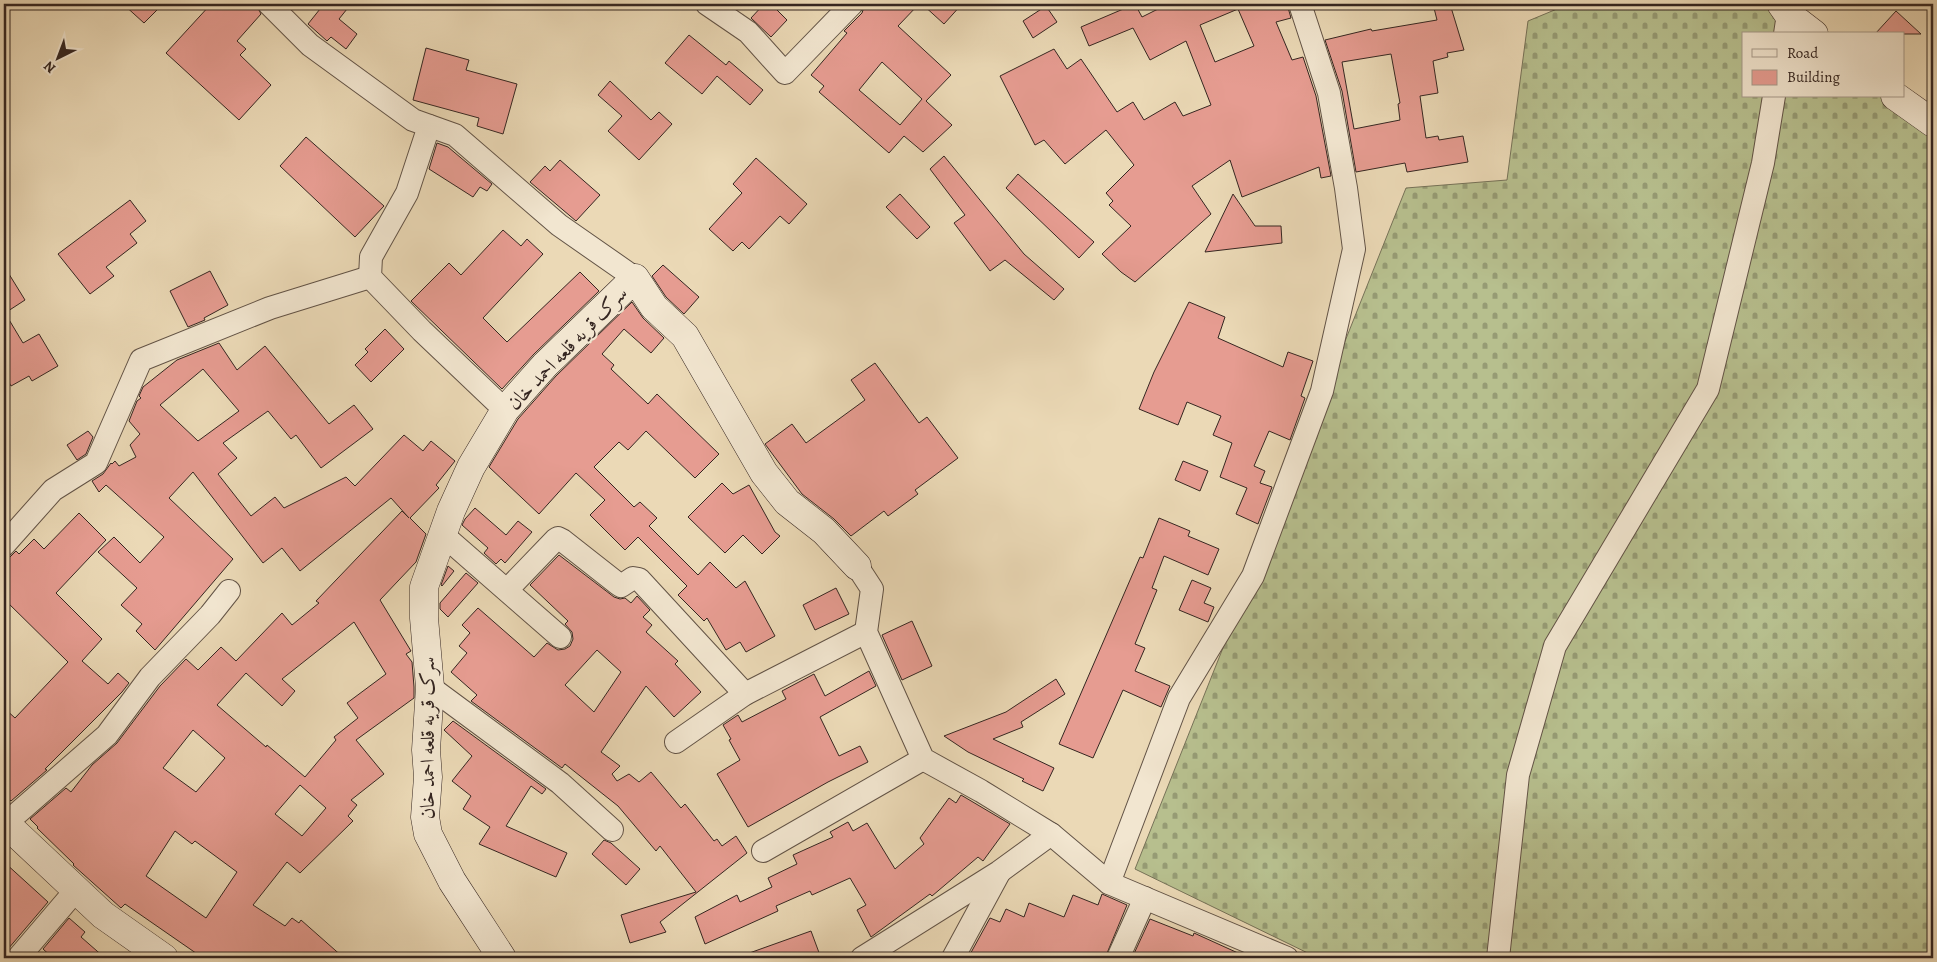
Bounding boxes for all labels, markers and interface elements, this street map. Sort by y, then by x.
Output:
north arrow [32,32,82,82]
legend [1742,32,1904,98]
text: Road [1787,43,1819,63]
text: N [39,57,60,78]
text: Building [1787,67,1840,87]
street label: سرک قریه قلعه احمد خان [501,280,633,416]
street label: سرک قریه قلعه احمد خان [414,657,441,819]

